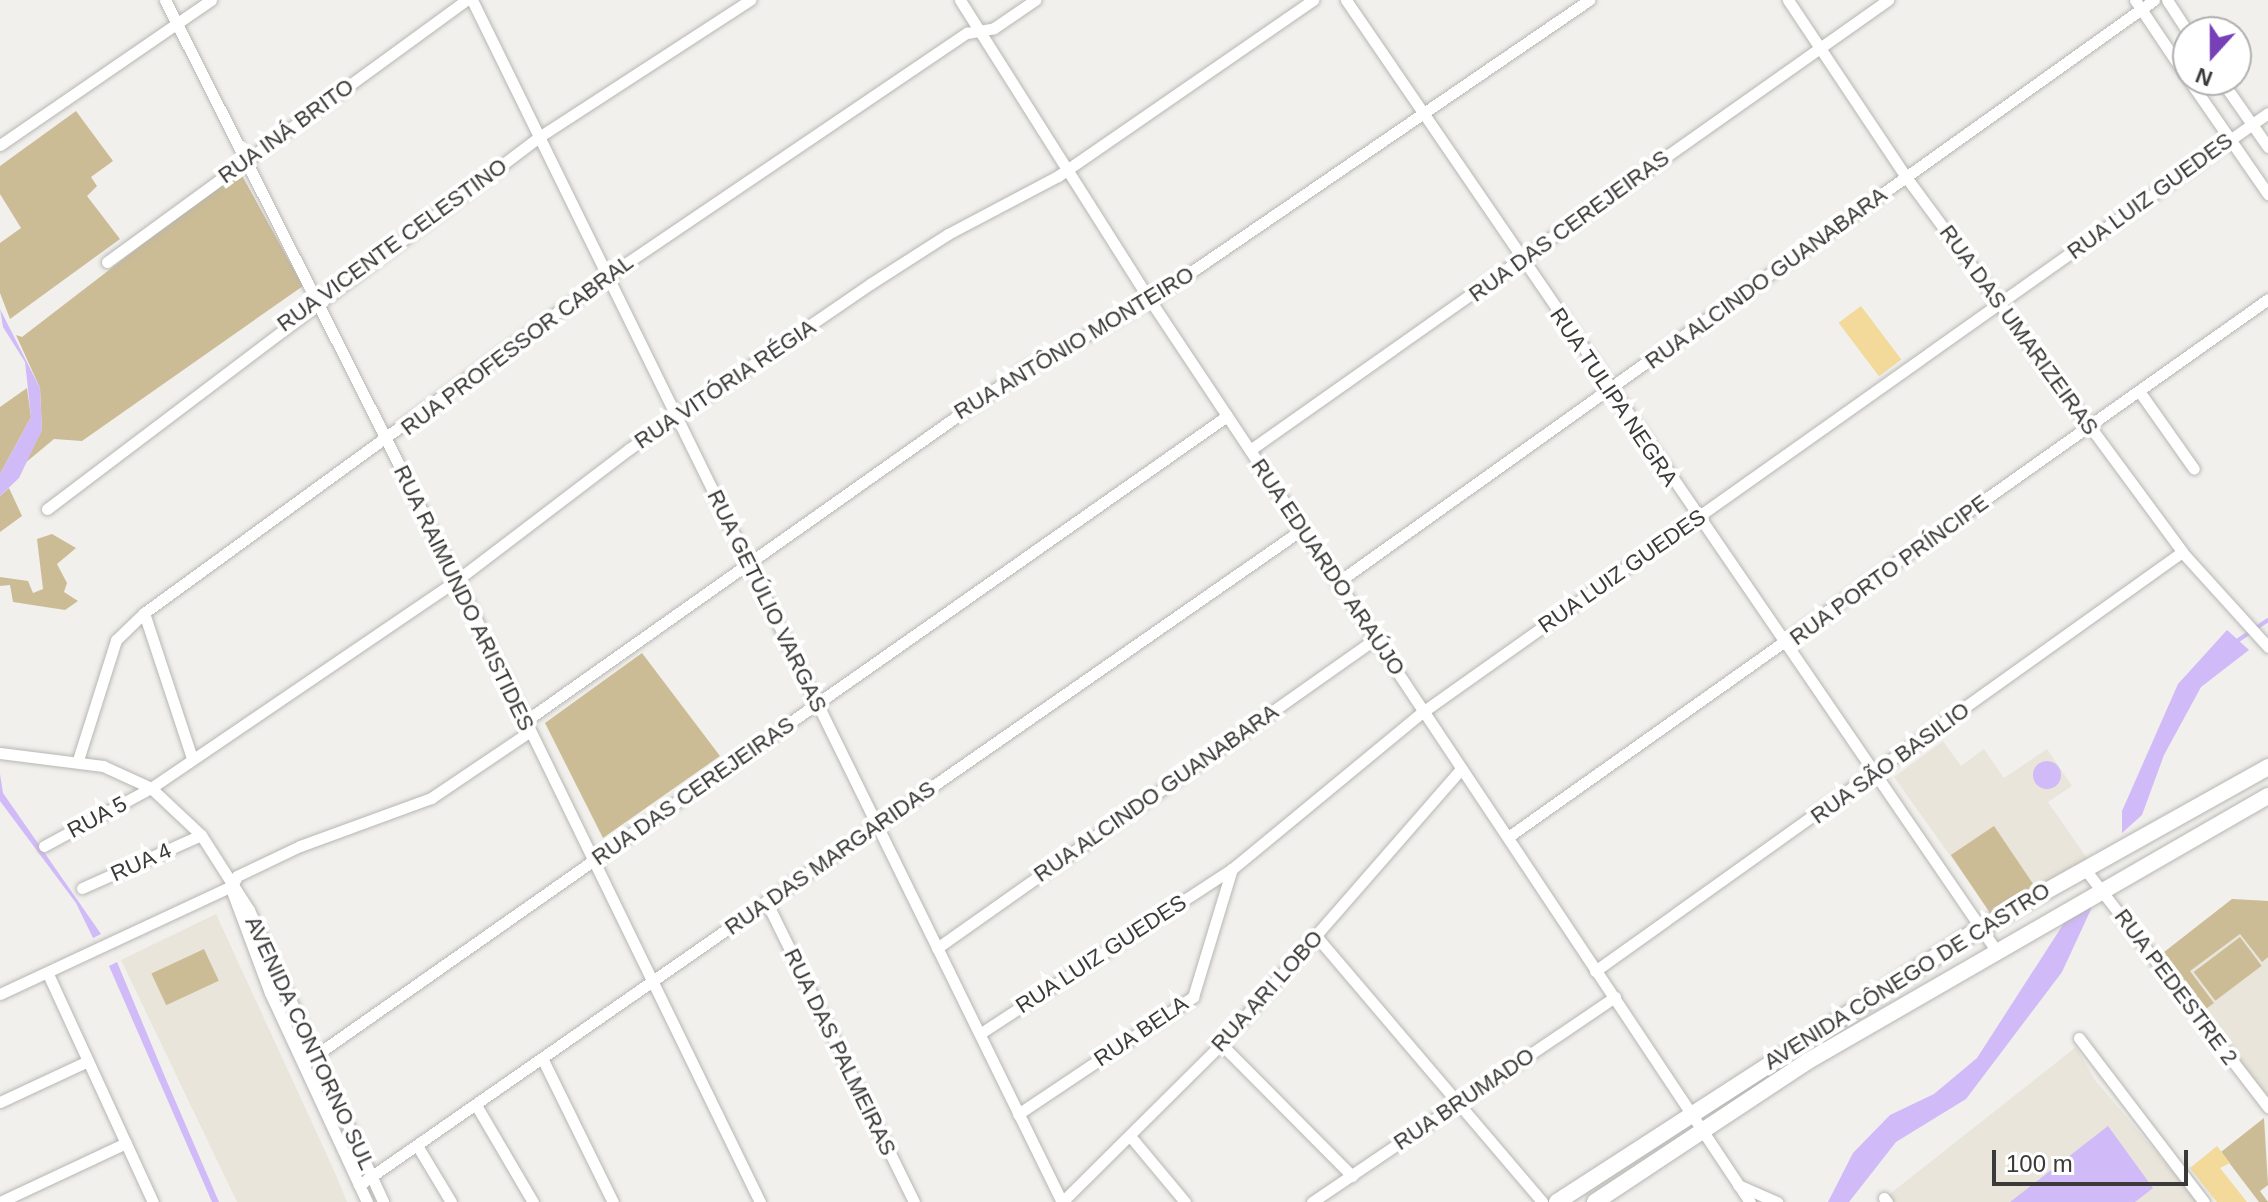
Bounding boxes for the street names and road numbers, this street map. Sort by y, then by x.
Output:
street label: RUA INÁ BRITO [213,73,359,189]
street label: RUA LUIZ GUEDES [2062,127,2238,265]
street label: RUA DAS CEREJEIRAS [1463,144,1675,308]
street label: RUA VICENTE CELESTINO [271,152,513,338]
street label: RUA ALCINDO GUANABARA [1639,181,1893,375]
street label: RUA DAS UMARIZEIRAS [1934,219,2104,441]
street label: RUA PROFESSOR CABRAL [395,249,639,441]
street label: RUA ANTÔNIO MONTEIRO [948,260,1200,426]
street label: RUA TULIPA NEGRA [1544,302,1684,492]
street label: RUA VITÓRIA RÉGIA [628,313,822,455]
street label: RUA EDUARDO ARAÚJO [1245,453,1411,681]
street label: RUA RAIMUNDO ARISTIDES [388,460,540,736]
street label: RUA GETÚLIO VARGAS [701,485,833,717]
street label: RUA PORTO PRÍNCIPE [1784,489,1994,651]
street label: RUA LUIZ GUEDES [1533,503,1711,639]
street label: RUA SÃO BASILIO [1805,696,1975,830]
street label: RUA ALCINDO GUANABARA [1028,698,1284,888]
street label: RUA DAS CEREJEIRAS [586,711,800,871]
street label: RUA DAS MARGARIDAS [719,775,941,941]
street label: RUA 5 [62,790,132,844]
street label: RUA 4 [106,837,176,887]
street label: AVENIDA CÔNEGO DE CASTRO [1759,876,2055,1076]
street label: RUA LUIZ GUEDES [1010,889,1192,1019]
street label: RUA PEDESTRE 2 [2108,903,2244,1071]
street label: AVENIDA CONTORNO SUL [239,911,381,1175]
street label: RUA ARI LOBO [1205,924,1329,1058]
street label: RUA DAS PALMEIRAS [778,944,902,1160]
street label: RUA BELA [1089,990,1193,1072]
street label: RUA BRUMADO [1388,1042,1540,1156]

